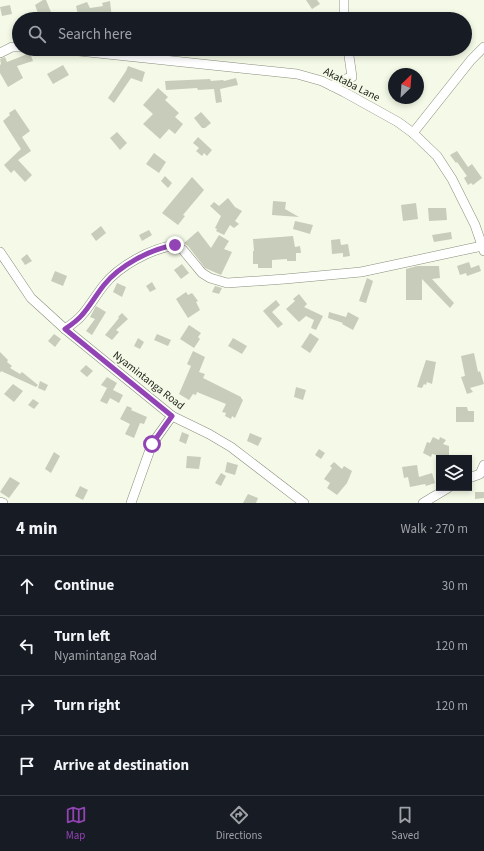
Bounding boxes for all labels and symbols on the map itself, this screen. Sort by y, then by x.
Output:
street label: Akataba Lane [321,64,383,105]
north arrow [388,68,424,104]
route end [166,236,184,254]
street label: Nyamintanga Road [110,348,188,413]
route start [143,435,161,453]

